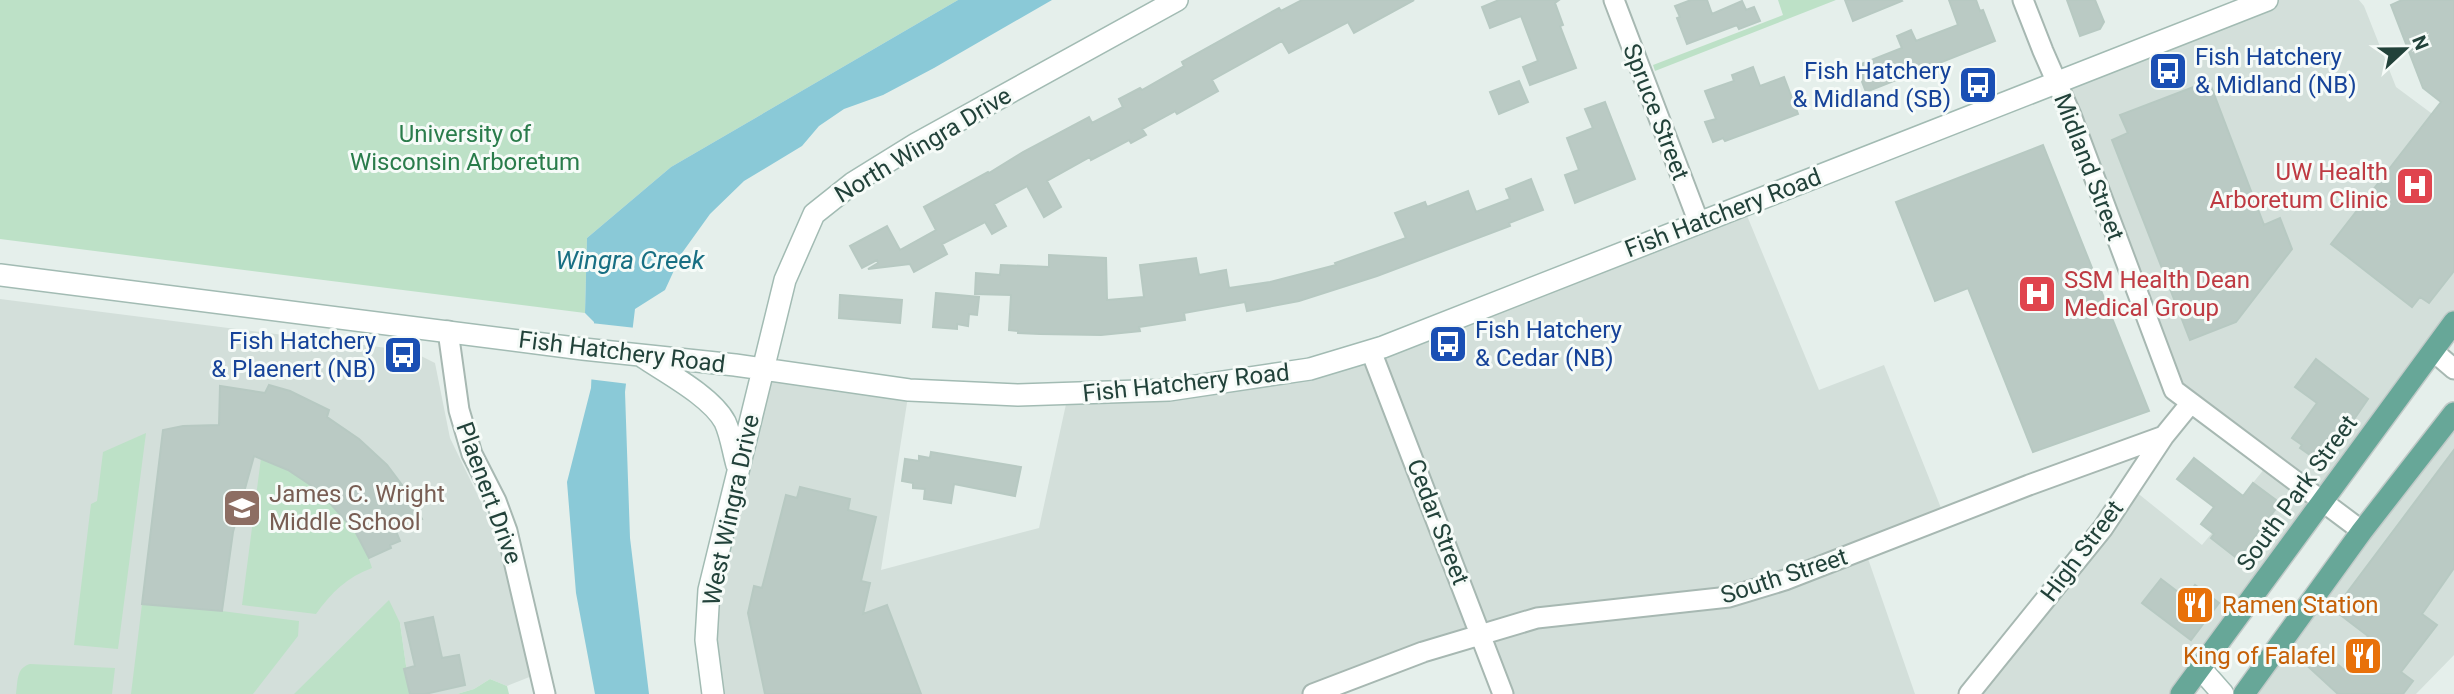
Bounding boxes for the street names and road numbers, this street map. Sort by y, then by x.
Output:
street label: Spruce Street [1617,40,1695,184]
street label: North Wingra Drive [830,81,1016,209]
street label: Midland Street [2048,89,2130,245]
street label: Fish Hatchery Road [1621,163,1825,263]
street label: Fish Hatchery Road [517,325,727,379]
street label: Fish Hatchery Road [1081,358,1291,408]
street label: South Park Street [2231,409,2363,576]
street label: West Wingra Drive [697,412,765,608]
street label: Plaenert Drive [450,418,528,568]
street label: Cedar Street [1401,455,1475,589]
street label: High Street [2035,495,2129,607]
street label: South Street [1717,542,1851,610]

